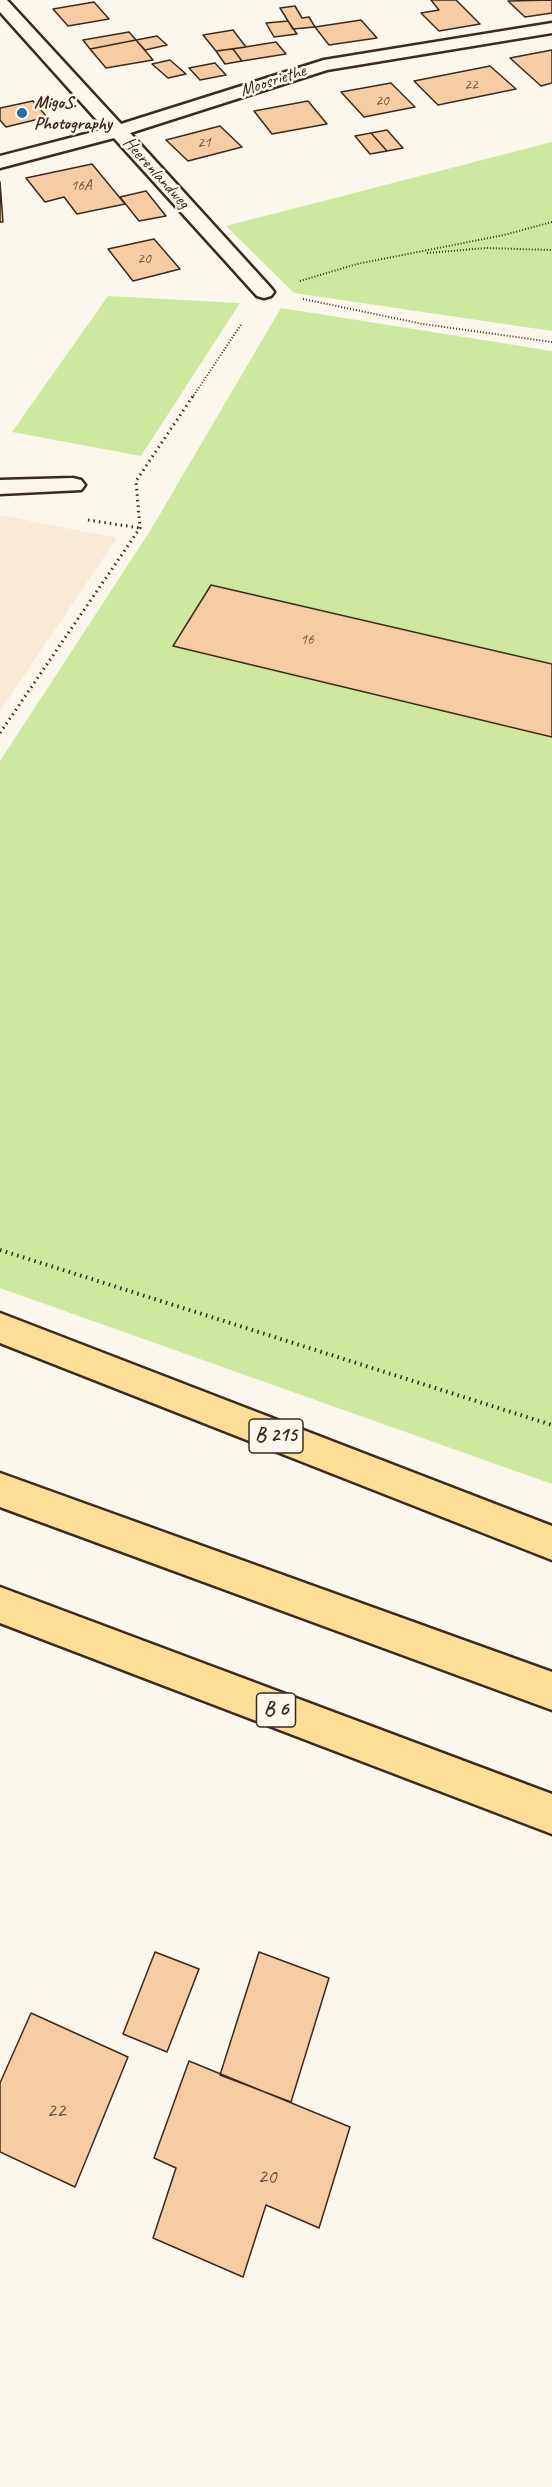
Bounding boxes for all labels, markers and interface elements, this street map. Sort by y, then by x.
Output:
street label: Moosriethe [237,60,309,102]
house number: 22 [464,76,478,94]
place label: MigoS. Photography [34,92,112,134]
house number: 20 [375,92,389,110]
marker: MigoS. Photography [15,106,29,120]
street label: Heerenlandweg [118,132,194,214]
house number: 21 [197,134,211,152]
house number: 16A [70,177,92,195]
house number: 20 [137,250,151,268]
house number: 16 [300,631,314,649]
road number: B 215 [249,1419,303,1453]
road number: B 6 [256,1693,296,1727]
house number: 22 [47,2098,65,2124]
house number: 20 [258,2164,276,2190]

